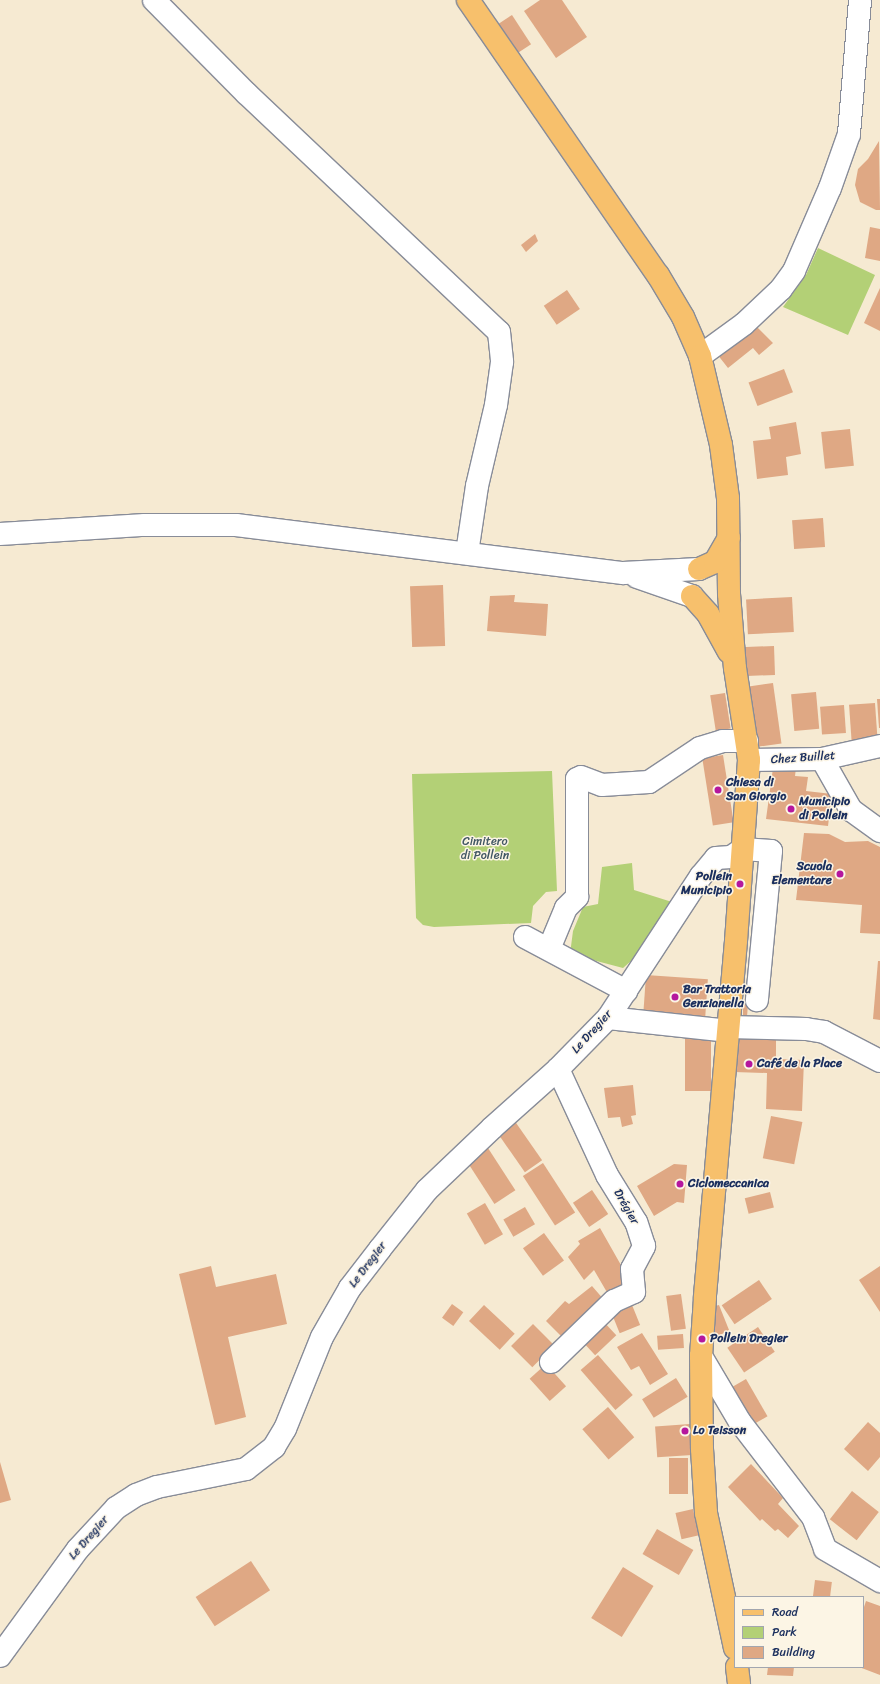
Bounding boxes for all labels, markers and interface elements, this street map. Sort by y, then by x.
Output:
street label: Chez Buillet [771,749,835,767]
place label: Chiesa di San Giorgio [726,776,786,804]
marker: Chiesa di San Giorgio [713,785,723,795]
place label: Municipio di Pollein [799,795,850,823]
marker: Municipio di Pollein [786,804,796,814]
park label: Cimitero di Pollein [461,835,509,863]
place label: Scuola Elementare [771,860,832,888]
marker: Scuola Elementare [835,869,845,879]
place label: Pollein Municipio [681,870,732,898]
marker: Pollein Municipio [735,879,745,889]
place label: Bar Trattoria Genzianella [683,983,751,1011]
marker: Bar Trattoria Genzianella [670,992,680,1002]
street label: Le Dregier [569,1007,615,1057]
place label: Café de la Place [757,1057,842,1071]
marker: Café de la Place [744,1059,754,1069]
place label: Ciclomeccanica [688,1177,769,1191]
marker: Ciclomeccanica [675,1179,685,1189]
street label: Drégier [610,1187,642,1227]
street label: Le Dregier [346,1239,390,1291]
place label: Pollein Dregier [710,1332,788,1346]
marker: Pollein Dregier [697,1334,707,1344]
place label: Lo Teisson [693,1424,746,1438]
marker: Lo Teisson [680,1426,690,1436]
street label: Le Dregier [66,1513,112,1563]
legend [734,1596,864,1668]
text: Road [772,1601,798,1623]
text: Park [772,1621,797,1643]
text: Building [772,1641,815,1663]

